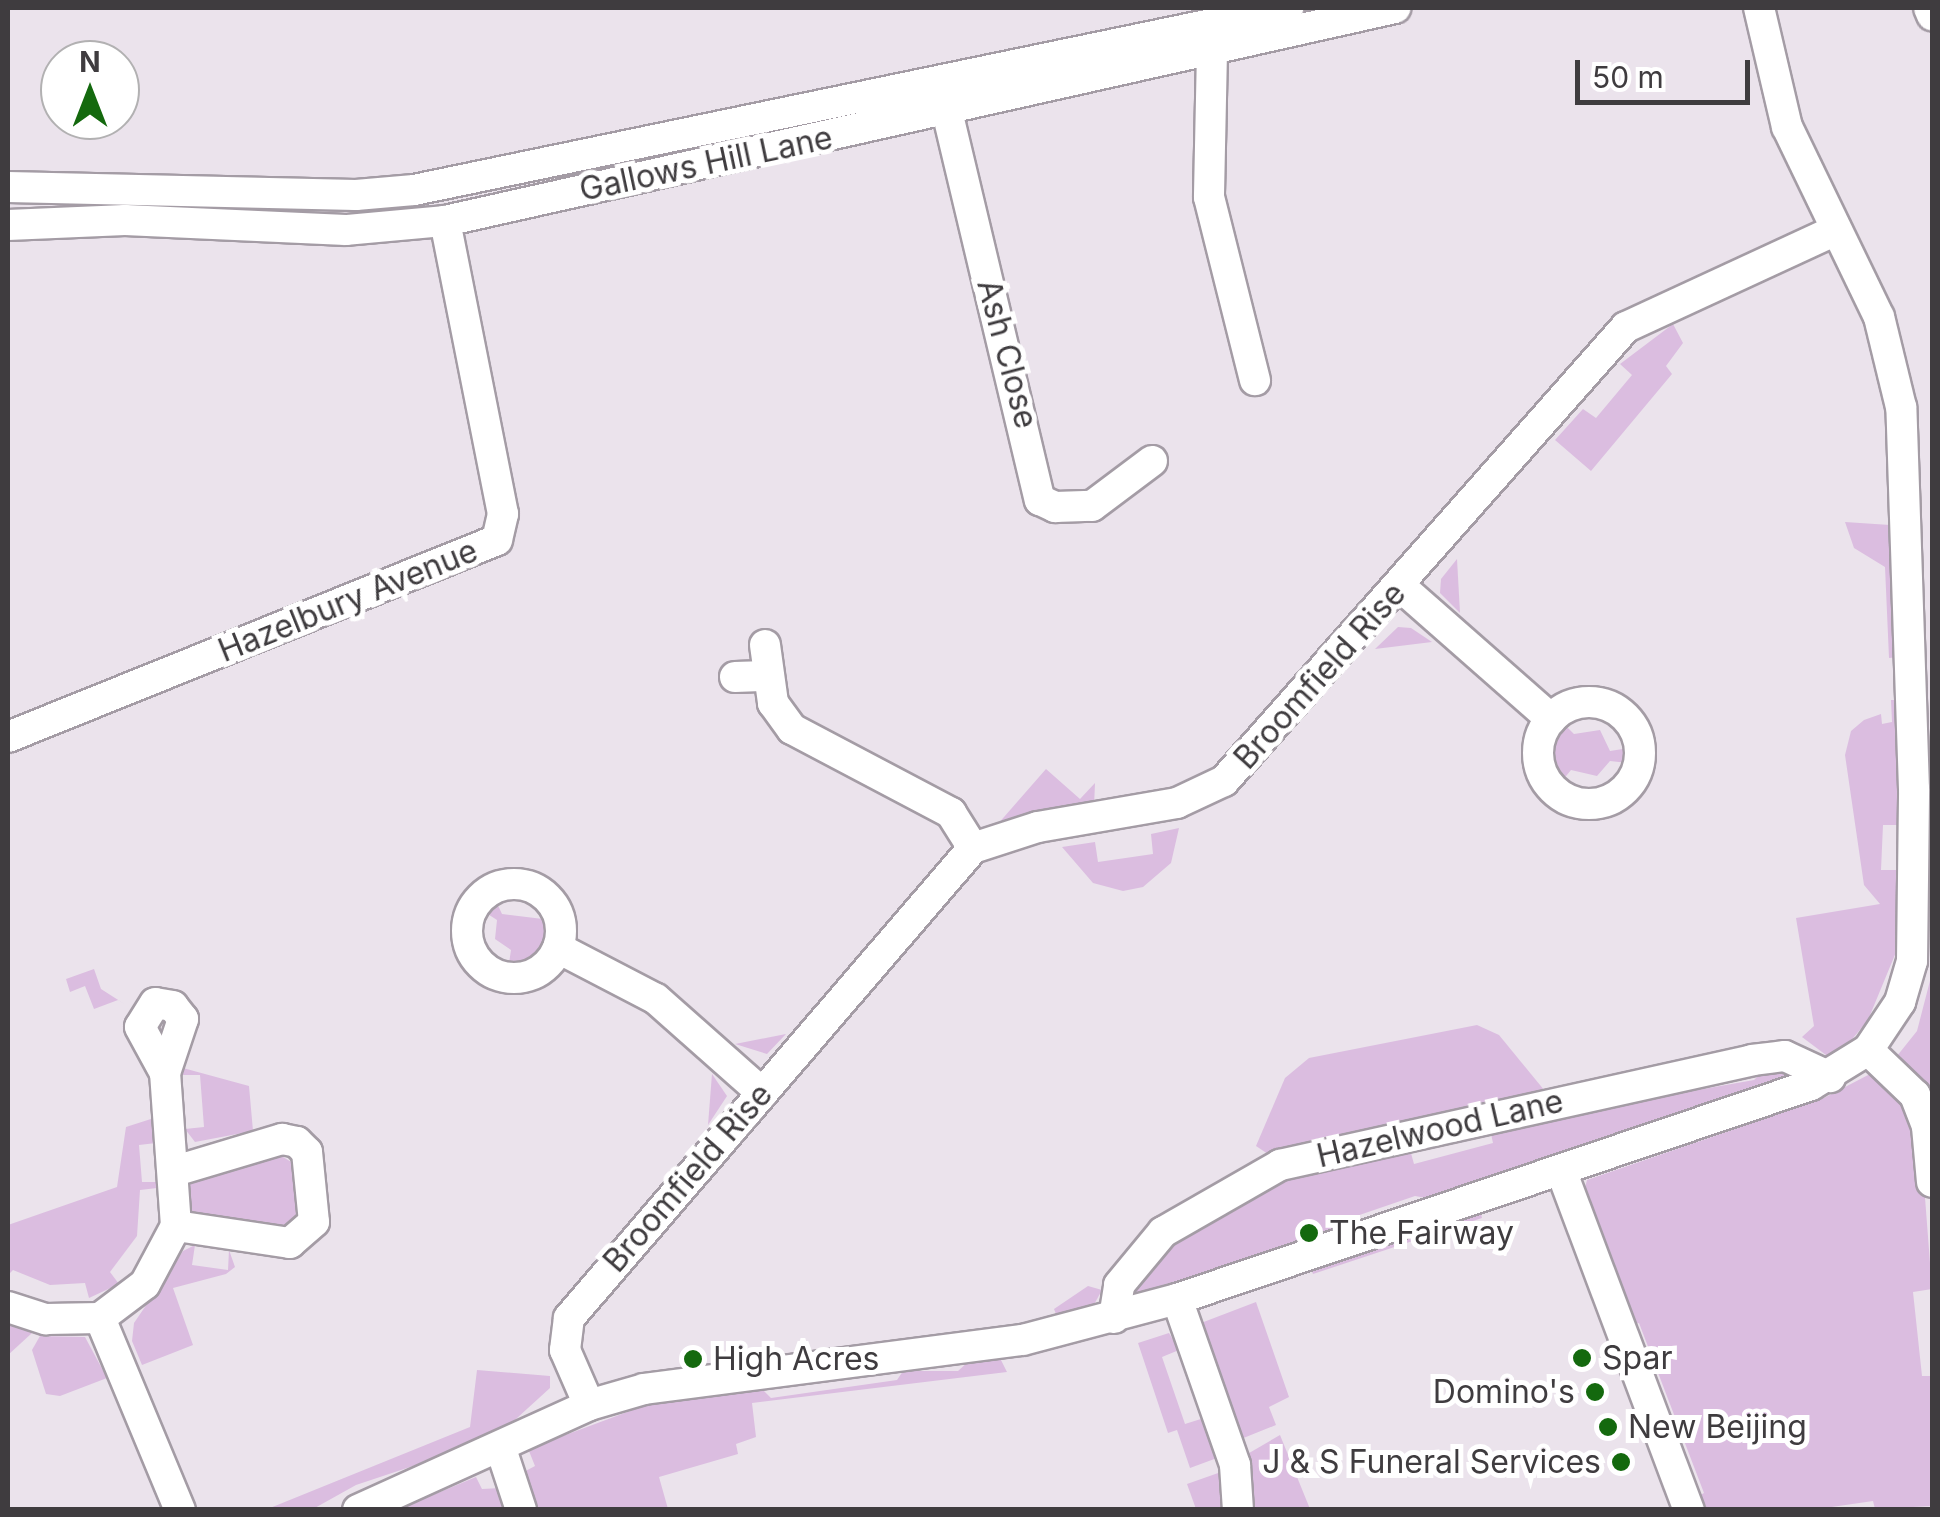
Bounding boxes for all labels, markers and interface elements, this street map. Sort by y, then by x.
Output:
north arrow [40,40,140,140]
scale bar [1580,40,1755,102]
text: N [79,45,101,79]
text: 50 m [1592,59,1664,95]
street label: Gallows Hill Lane [576,118,836,210]
street label: Ash Close [969,275,1045,433]
street label: Hazelbury Avenue [213,532,483,670]
street label: Broomfield Rise [1226,575,1414,777]
street label: Broomfield Rise [596,1076,780,1280]
street label: Hazelwood Lane [1313,1082,1567,1176]
place label: The Fairway [1329,1214,1514,1252]
marker: The Fairway [1298,1222,1320,1244]
place label: Spar [1602,1339,1672,1377]
place label: High Acres [713,1340,880,1378]
marker: Spar [1571,1347,1593,1369]
marker: High Acres [682,1348,704,1370]
place label: Domino's [1433,1373,1575,1411]
marker: Domino's [1584,1381,1606,1403]
place label: New Beijing [1628,1408,1807,1446]
marker: New Beijing [1597,1416,1619,1438]
place label: J & S Funeral Services [1262,1443,1601,1481]
marker: J & S Funeral Services [1610,1451,1632,1473]

